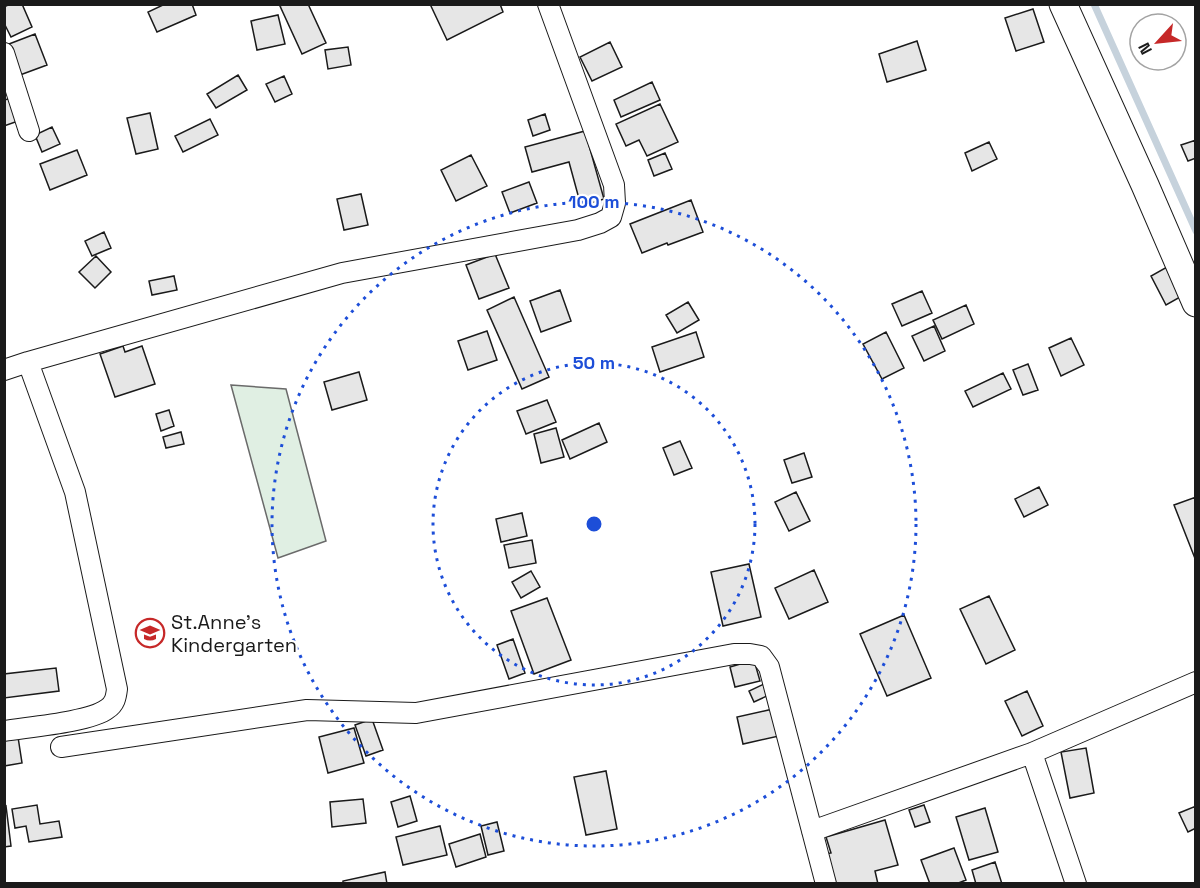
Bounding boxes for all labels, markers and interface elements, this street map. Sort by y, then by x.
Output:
north arrow [1128,12,1188,72]
text: N [1133,39,1157,58]
text: 100 m [568,190,620,213]
text: 50 m [573,351,615,374]
centre of rings [584,514,604,534]
place label: St.Anne's Kindergarten [171,609,297,658]
school or university icon: St.Anne's Kindergarten [134,617,166,649]

